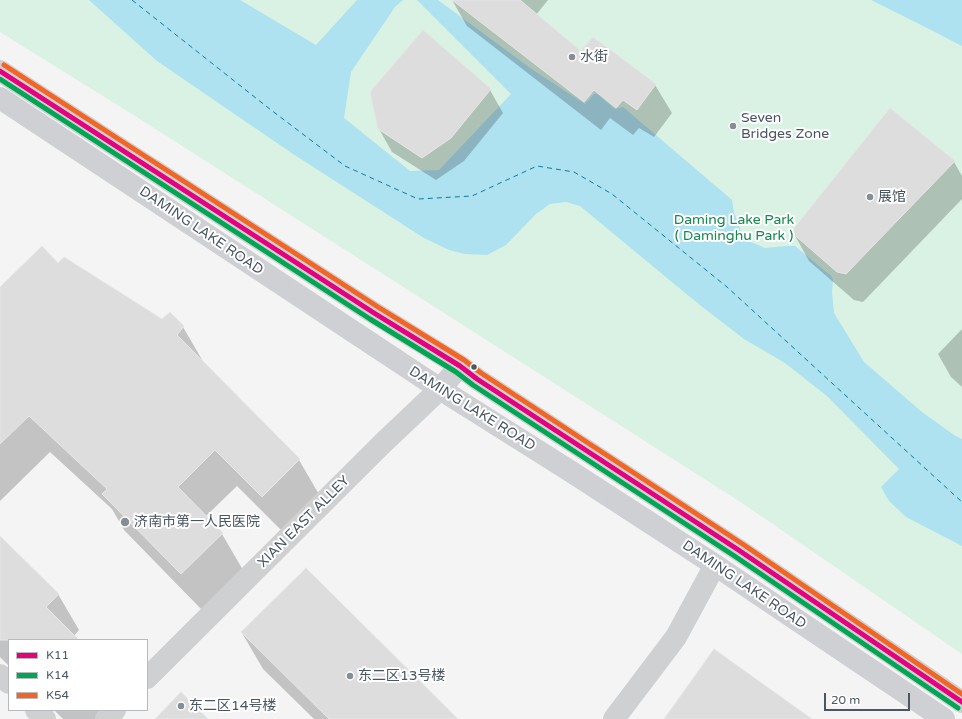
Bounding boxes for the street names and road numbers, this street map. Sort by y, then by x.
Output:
street label: DAMING LAKE ROAD [136,183,266,279]
street label: DAMING LAKE ROAD [406,363,538,455]
street label: XIAN EAST ALLEY [255,473,353,571]
street label: DAMING LAKE ROAD [679,537,809,633]

